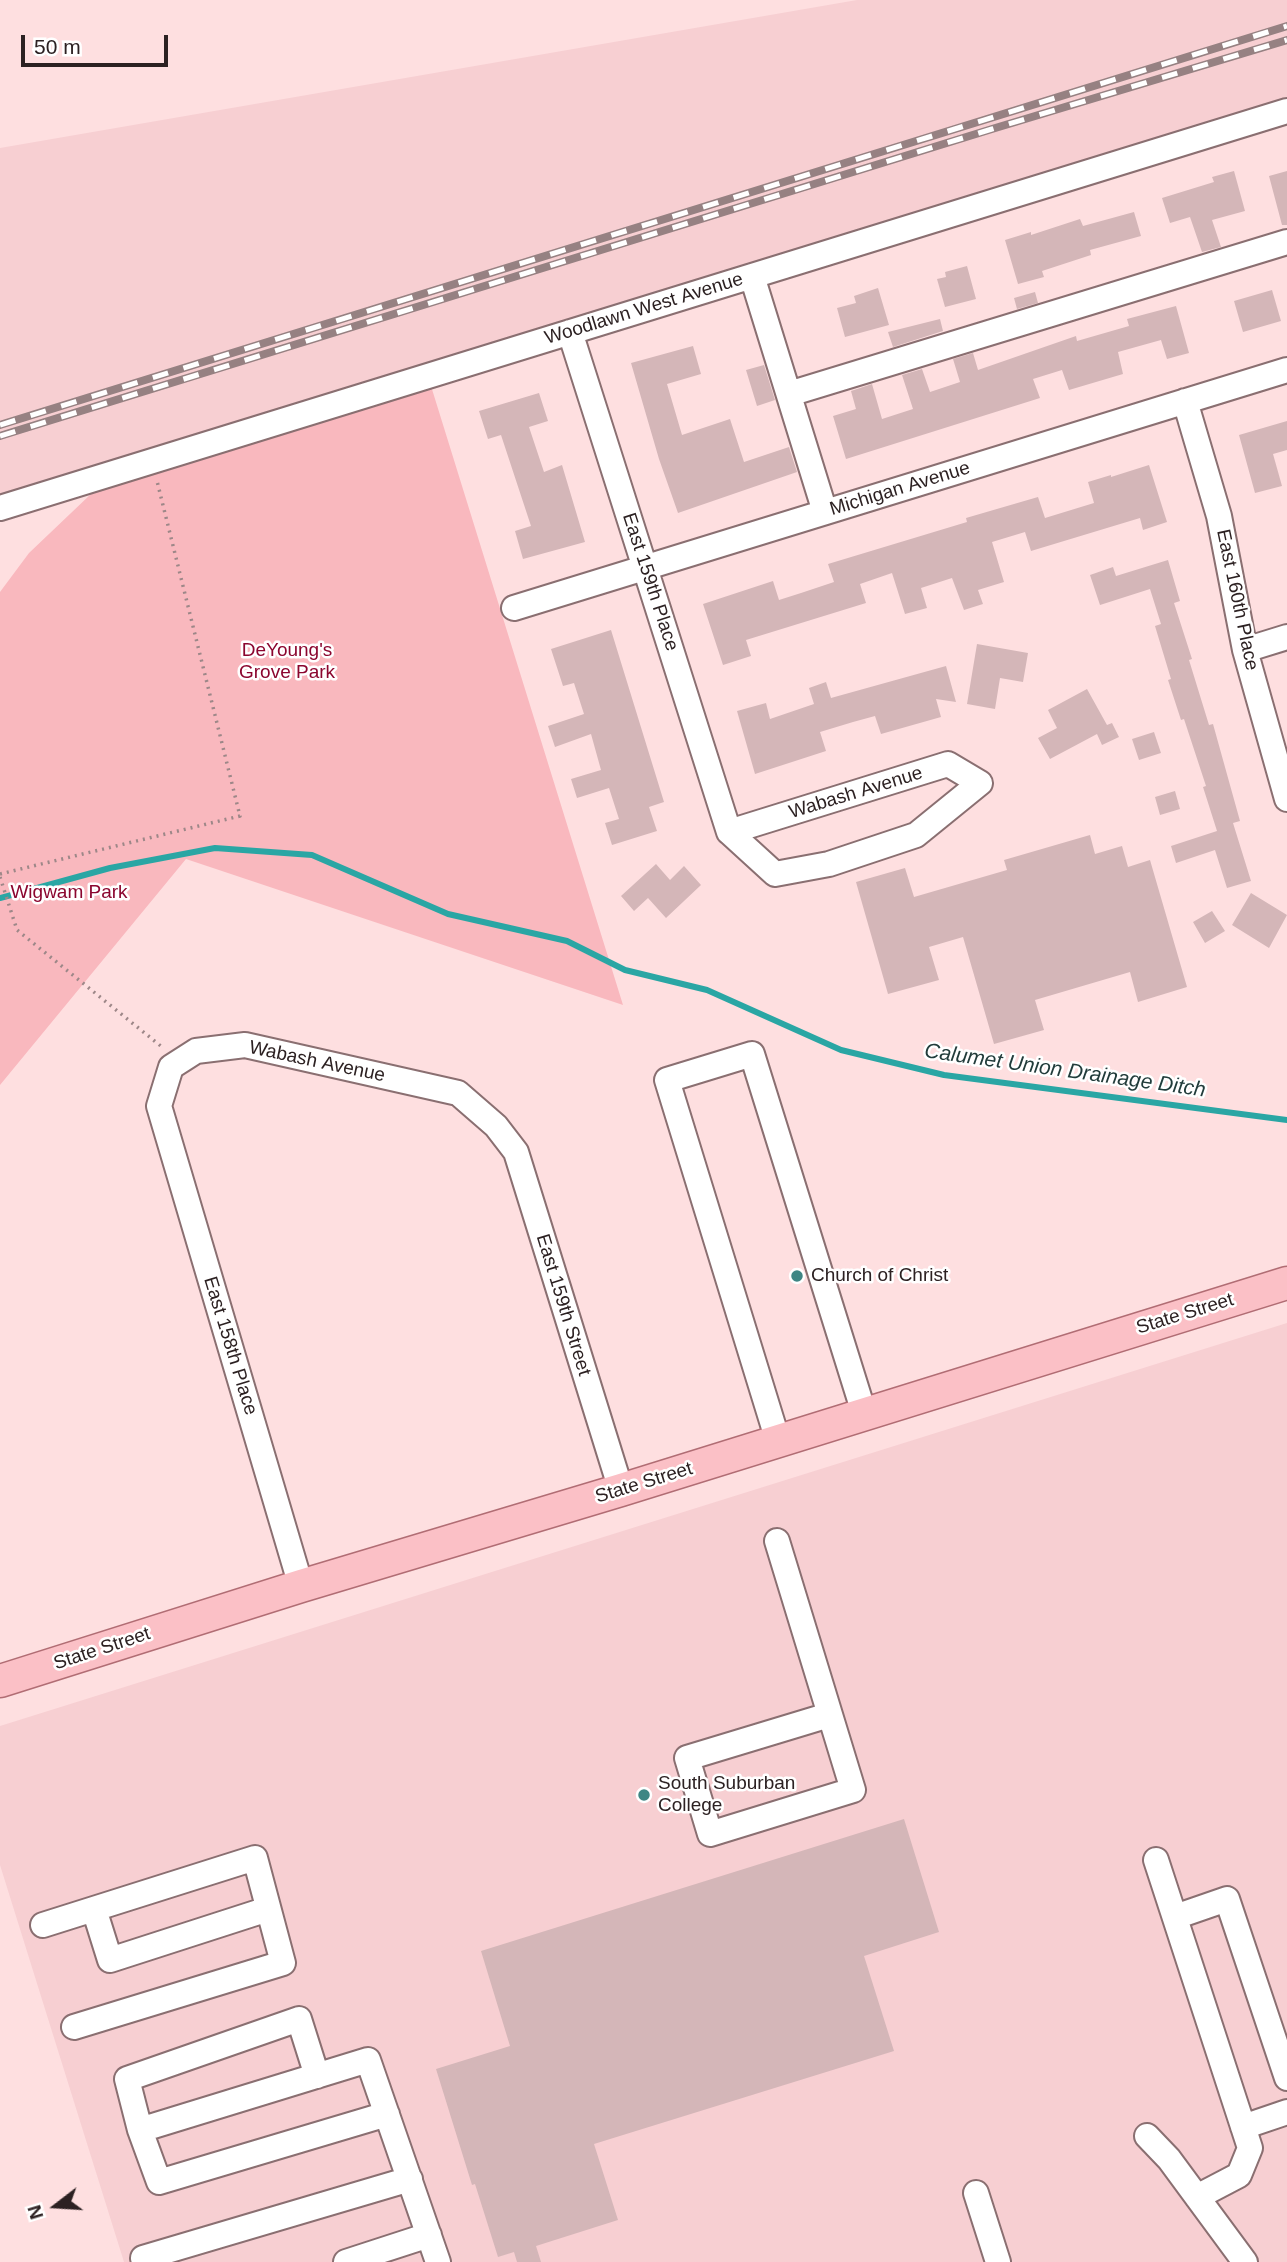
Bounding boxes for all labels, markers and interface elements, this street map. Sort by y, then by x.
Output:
scale bar [24,21,172,65]
text: 50 m [34,35,81,58]
street label: Woodlawn West Avenue [542,268,746,350]
street label: Michigan Avenue [827,457,973,521]
street label: East 159th Place [617,510,683,654]
street label: East 160th Place [1211,527,1263,673]
park label: DeYoung's Grove Park [239,640,335,684]
street label: Wabash Avenue [787,762,925,824]
park label: Wigwam Park [10,882,128,904]
street label: Wabash Avenue [247,1036,387,1088]
water label: Calumet Union Drainage Ditch [923,1039,1207,1103]
street label: East 159th Street [531,1231,595,1379]
place label: Church of Christ [811,1265,948,1287]
marker: Church of Christ [789,1268,805,1284]
street label: East 158th Place [198,1274,262,1418]
street label: State Street [1134,1288,1236,1340]
street label: State Street [593,1457,695,1509]
street label: State Street [51,1623,153,1675]
place label: South Suburban College [658,1773,795,1817]
marker: South Suburban College [636,1787,652,1803]
north arrow [21,2171,91,2241]
text: N [23,2203,47,2222]

